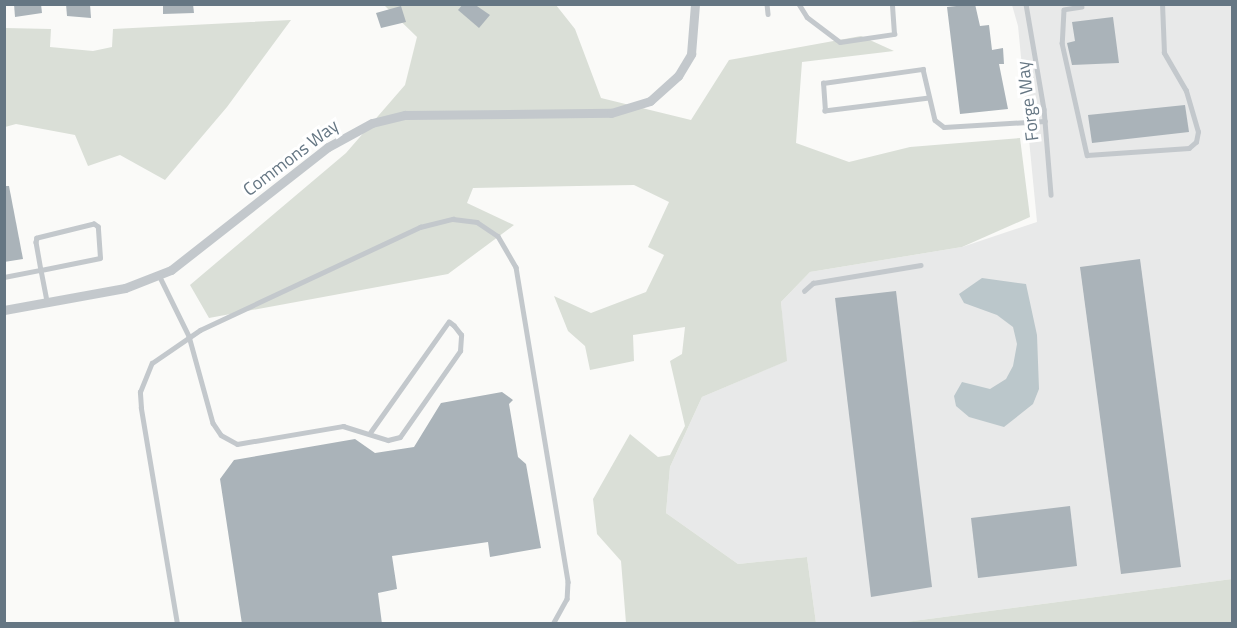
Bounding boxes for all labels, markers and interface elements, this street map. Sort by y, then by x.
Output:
street label: Forge Way [1012,60,1044,142]
street label: Commons Way [239,115,343,201]

